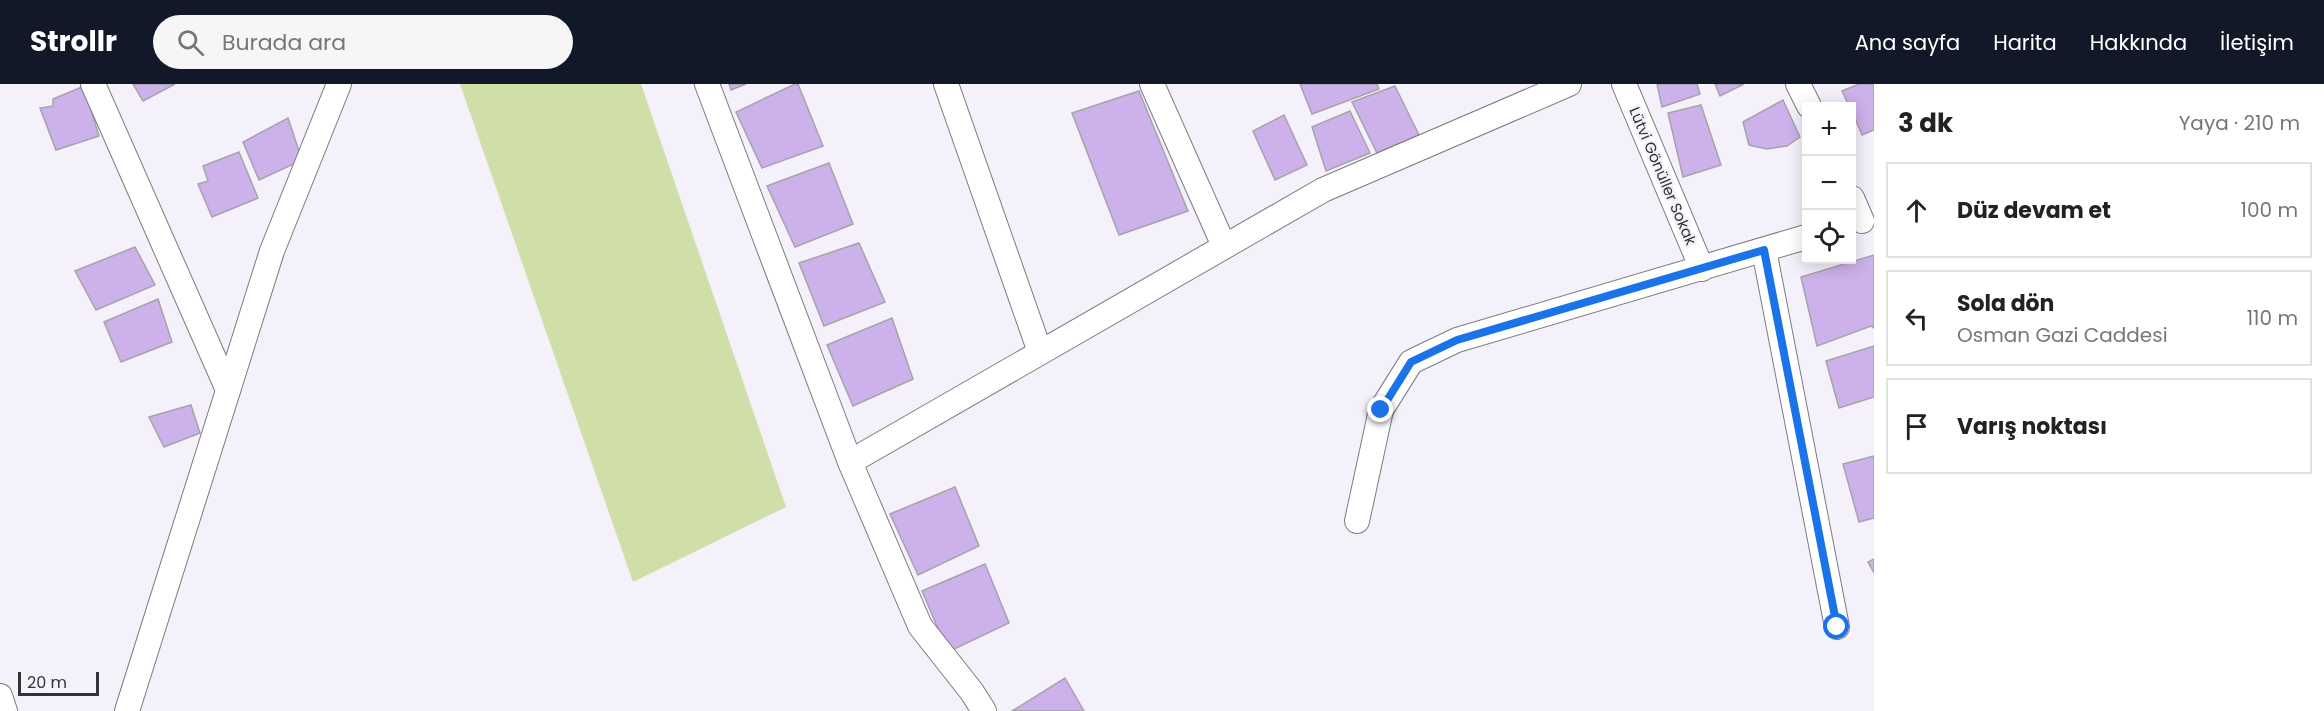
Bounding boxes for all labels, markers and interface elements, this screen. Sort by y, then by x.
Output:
search box [153,15,573,69]
text: Strollr [30,22,117,61]
icon: search [174,26,207,59]
text: Burada ara [222,27,346,58]
text: Ana sayfa [1855,28,1960,57]
text: Harita [1993,28,2057,57]
text: Hakkında [2090,28,2187,57]
text: İletişim [2220,28,2294,57]
map controls [1802,102,1856,264]
button: + [1802,102,1856,156]
street label: Lütvi Gönüller Sokak [1624,104,1702,249]
text: 3 dk [1898,105,1953,141]
text: Yaya · 210 m [2179,109,2300,137]
button: − [1802,156,1856,210]
icon: ahead [1900,194,1933,227]
text: Düz devam et [1957,195,2111,226]
text: 100 m [2241,196,2298,224]
button: locate [1802,210,1856,264]
text: Sola dön [1957,288,2054,319]
icon: left [1900,302,1933,335]
text: 110 m [2247,304,2298,332]
text: Osman Gazi Caddesi [1957,321,2168,349]
route end [1367,396,1393,422]
icon: arrive [1900,410,1933,443]
text: Varış noktası [1957,411,2107,442]
route start [1823,613,1849,639]
scale bar [18,669,99,696]
text: 20 m [27,671,67,694]

